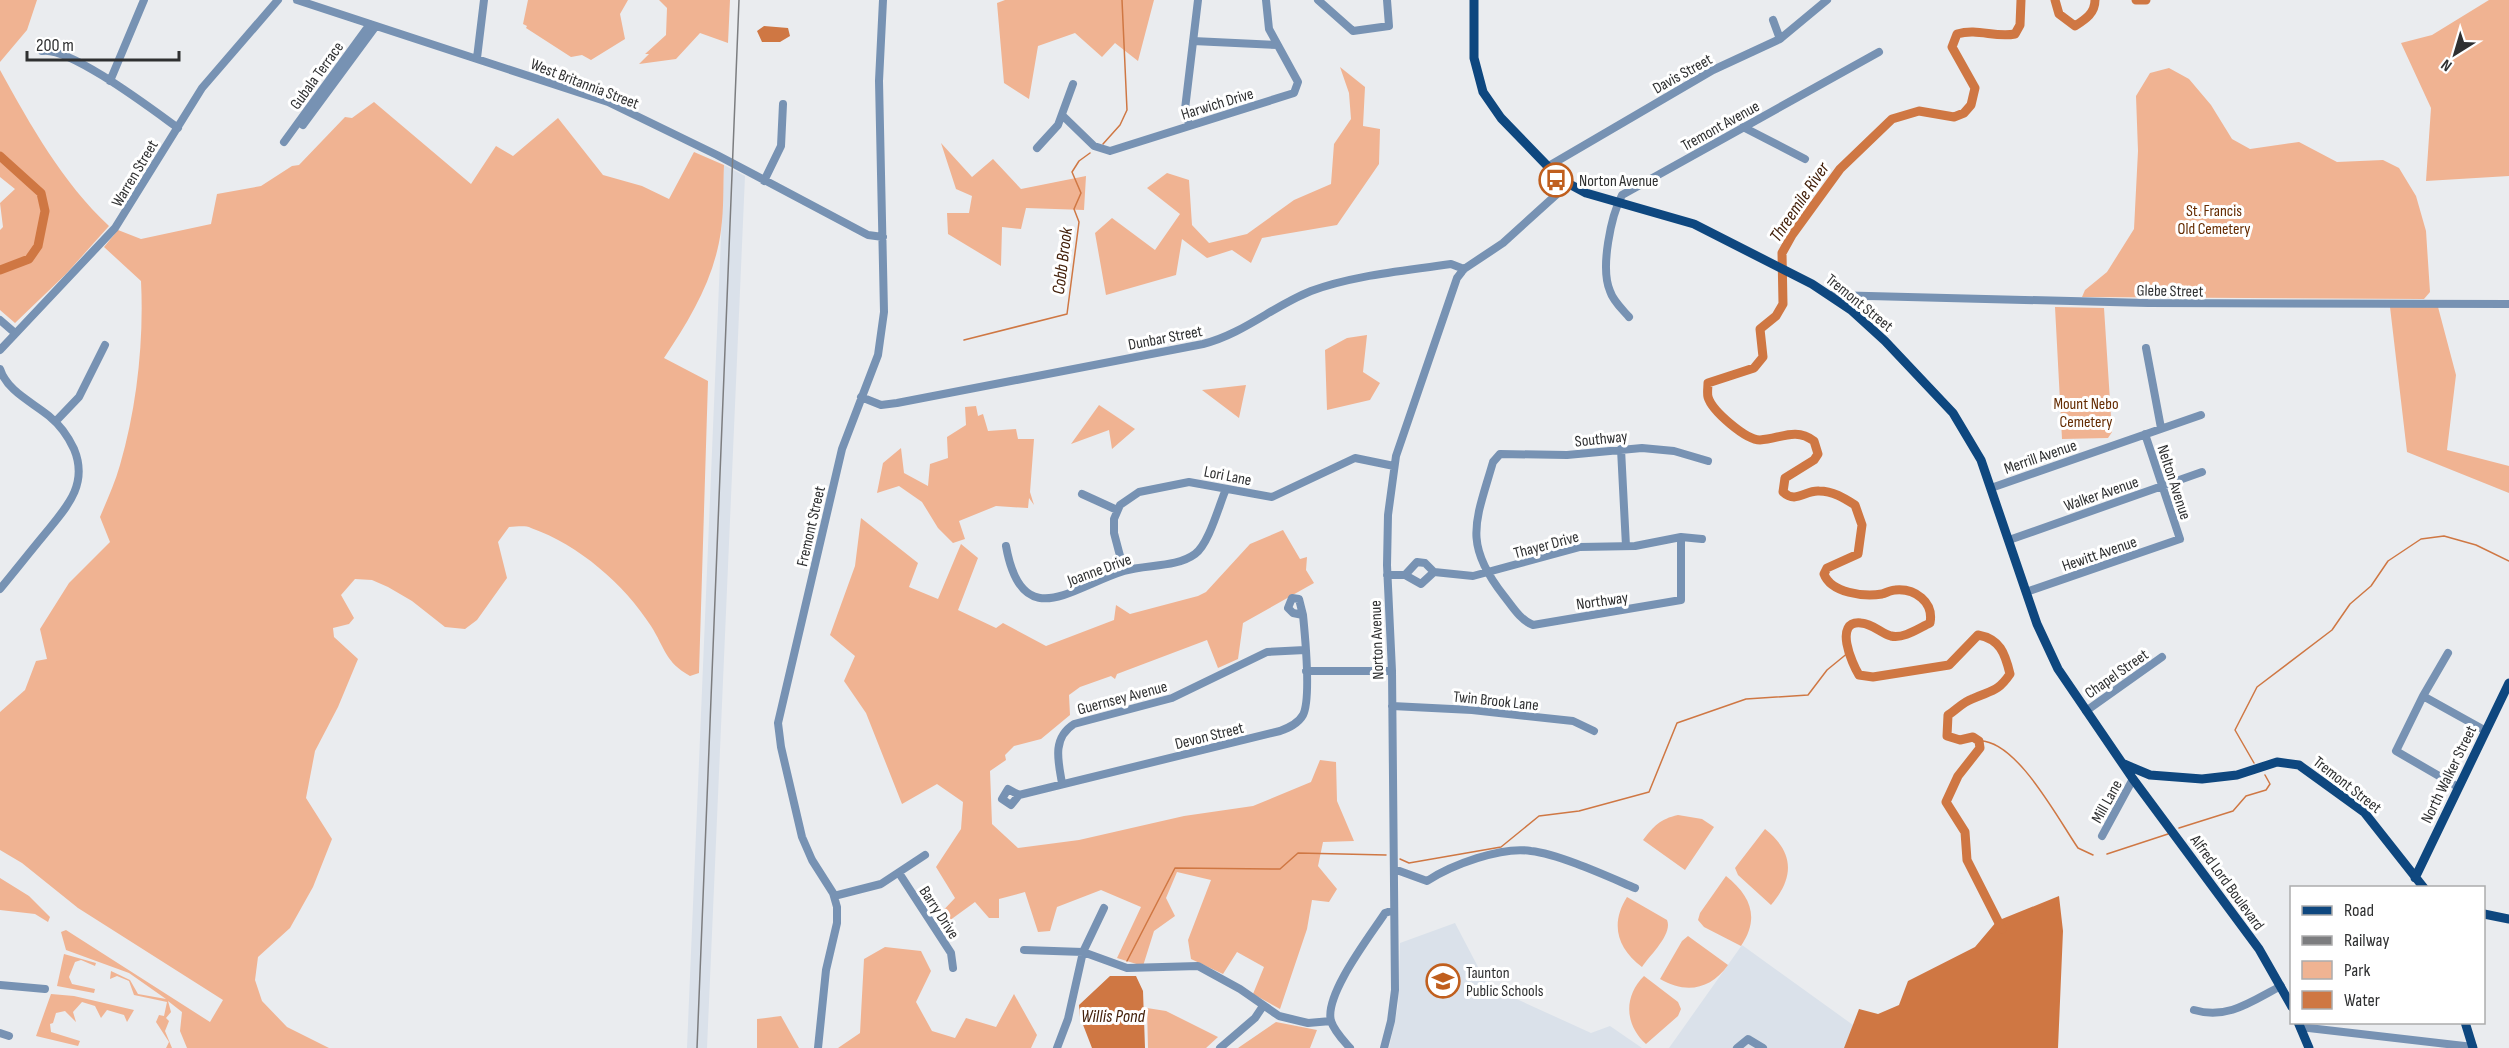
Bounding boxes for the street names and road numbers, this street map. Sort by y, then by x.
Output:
street label: Gubala Terrace [286,38,348,113]
street label: Davis Street [1650,50,1716,98]
street label: West Britannia Street [528,55,641,114]
street label: Harwich Drive [1179,84,1256,124]
street label: Tremont Avenue [1678,97,1763,156]
street label: Warren Street [108,137,163,211]
street label: Tremont Street [1822,270,1897,336]
street label: Glebe Street [2136,281,2204,302]
street label: Dunbar Street [1127,322,1204,355]
street label: Southway [1574,427,1628,452]
street label: Merrill Avenue [2002,436,2079,479]
street label: Nelton Avenue [2153,443,2195,522]
street label: Lori Lane [1202,463,1253,490]
street label: Walker Avenue [2062,473,2141,516]
street label: Fremont Street [793,484,830,568]
street label: Thayer Drive [1512,528,1581,563]
street label: Hewitt Avenue [2060,533,2139,576]
street label: Joanne Drive [1064,550,1134,591]
street label: Northway [1575,588,1629,615]
street label: Norton Avenue [1367,600,1388,680]
street label: Chapel Street [2081,645,2152,703]
street label: Guernsey Avenue [1075,677,1170,720]
street label: Twin Brook Lane [1452,688,1540,715]
street label: Devon Street [1173,719,1246,754]
street label: North Walker Street [2418,723,2481,827]
street label: Tremont Street [2309,753,2385,818]
street label: Mill Lane [2088,777,2127,827]
street label: Alfred Lord Boulevard [2185,831,2268,934]
street label: Barry Drive [915,883,963,943]

